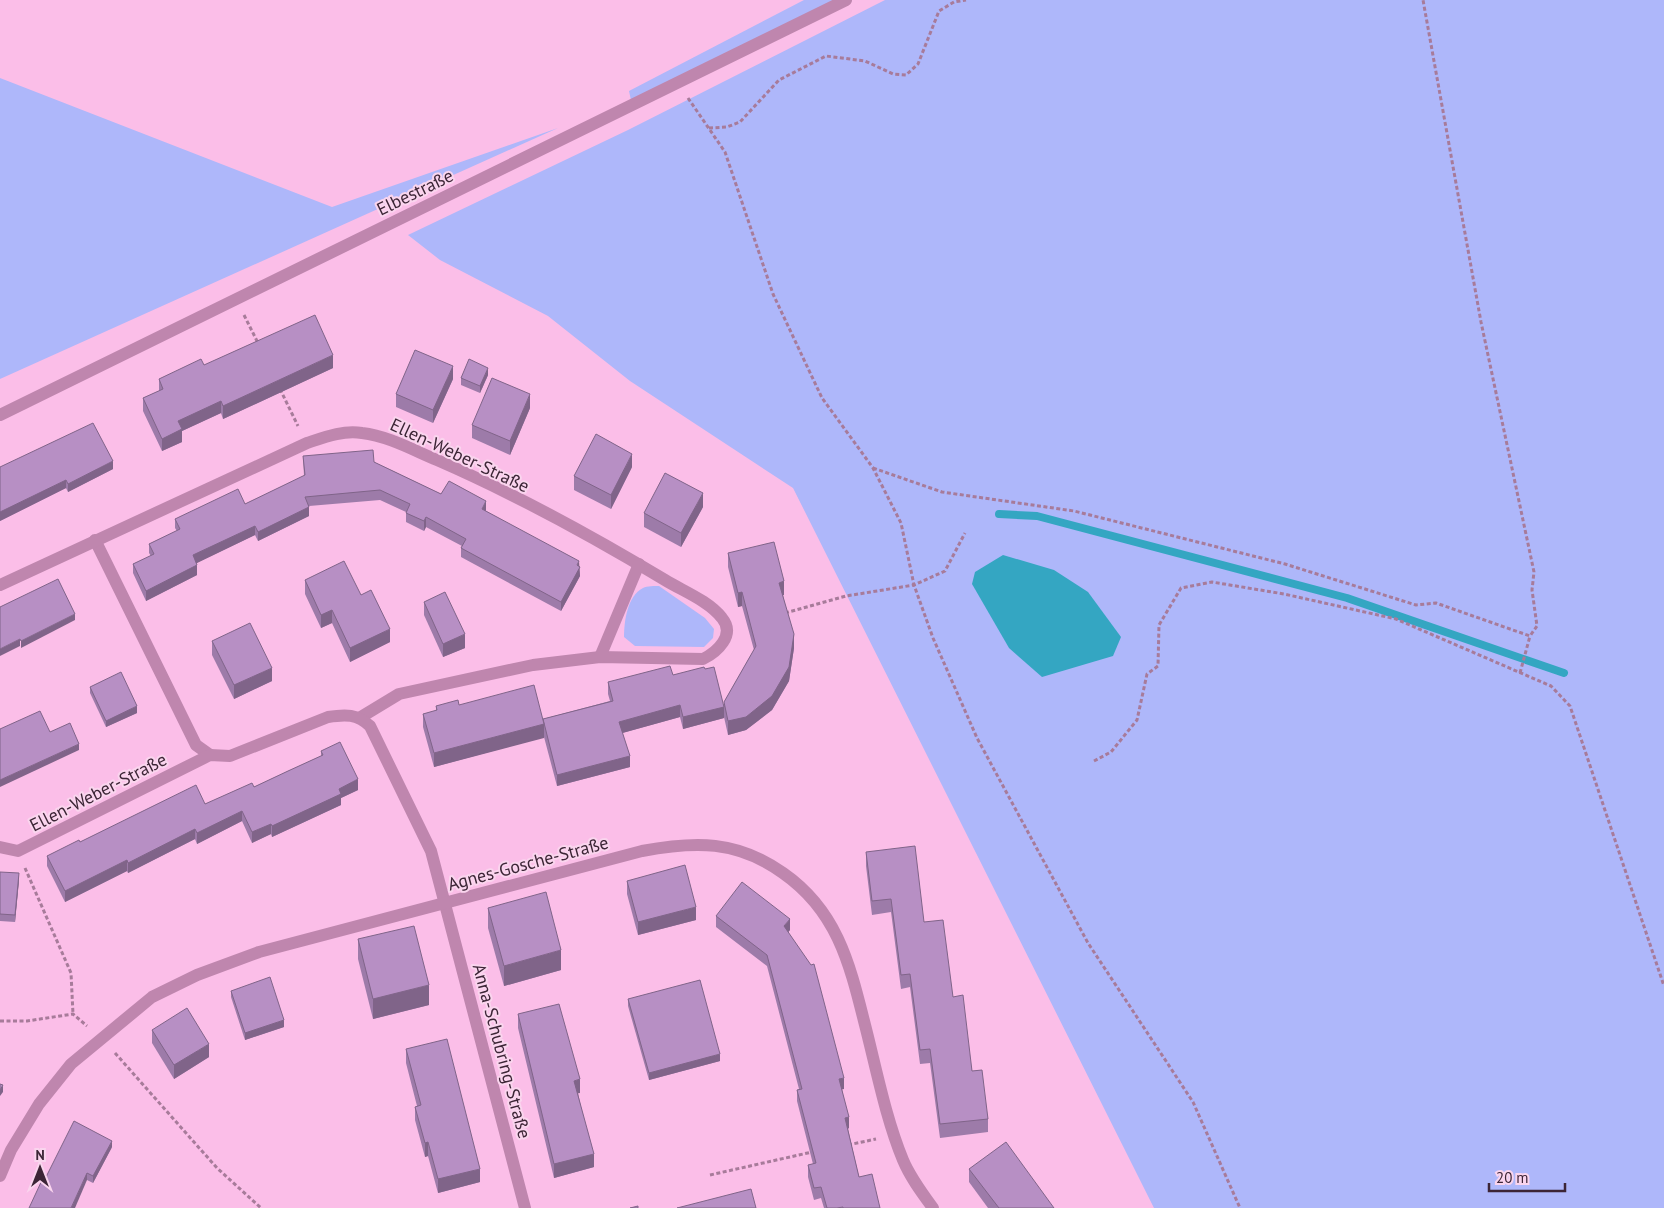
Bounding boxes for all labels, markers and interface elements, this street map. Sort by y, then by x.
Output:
street label: Elbestraße [373,164,457,220]
street label: Ellen-Weber-Straße [387,413,533,497]
street label: Ellen-Weber-Straße [26,747,170,837]
street label: Agnes-Gosche-Straße [445,830,611,896]
street label: Anna-Schubring-Straße [468,961,536,1141]
north arrow [15,1143,65,1193]
text: N [35,1146,45,1164]
scale bar [1489,1160,1565,1192]
text: 20 m [1496,1168,1529,1187]

